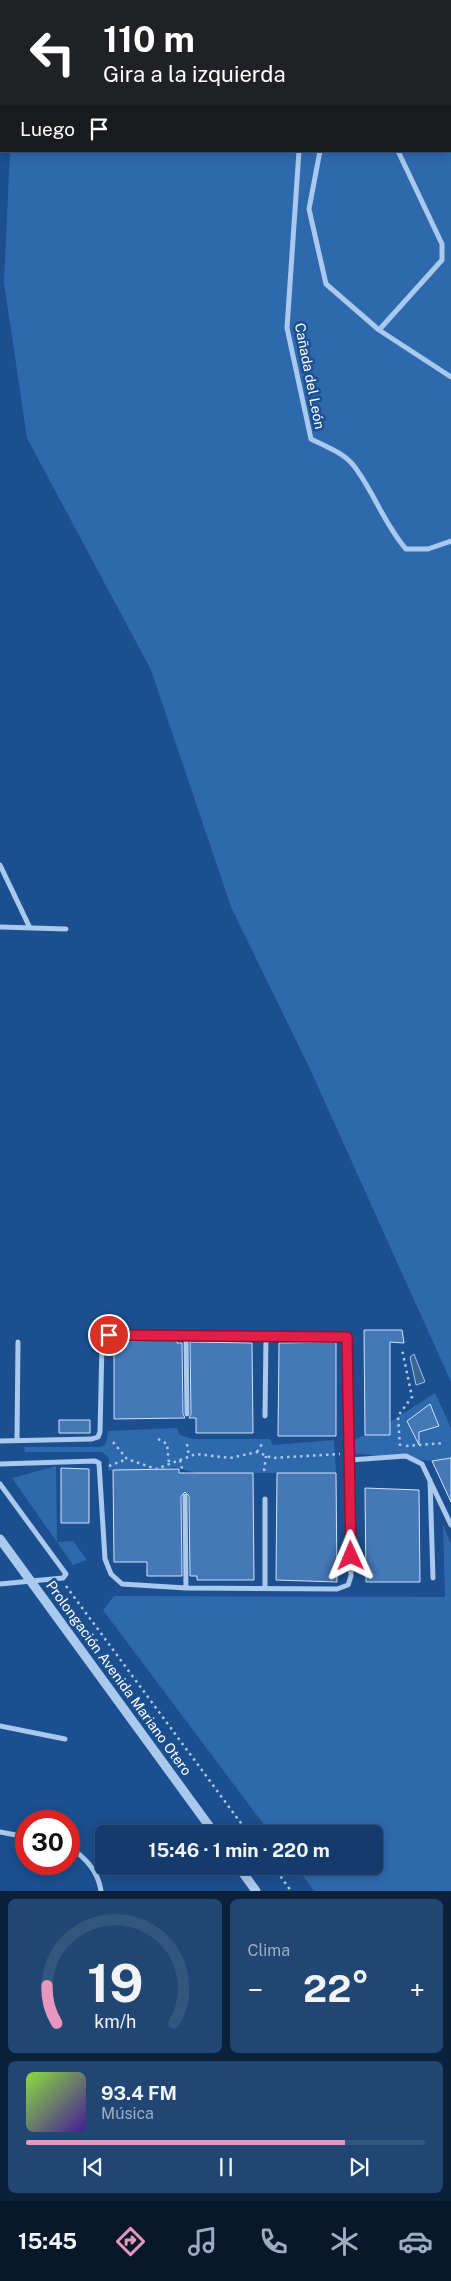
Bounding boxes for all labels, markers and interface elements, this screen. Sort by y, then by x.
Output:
text: 110 m [103,19,195,60]
icon: left [20,20,85,85]
text: Gira a la izquierda [103,61,286,87]
icon: arrive [85,115,113,143]
text: Luego [20,118,75,140]
street label: Cañada del León [292,321,328,431]
pin [88,1314,130,1356]
icon: arrive [95,1321,123,1349]
position arrow [324,1529,376,1581]
street label: Prolongación Avenida Mariano Otero [43,1578,195,1778]
speed limit sign: 30 [15,1810,80,1875]
text: 15:46 · 1 min · 220 m [148,1839,330,1861]
text: Clima [248,1941,290,1960]
text: 19 [86,1953,143,2014]
text: 22° [303,1966,369,2011]
text: − [248,1973,263,2006]
text: + [409,1973,425,2006]
text: km/h [94,2011,136,2032]
text: 93.4 FM [101,2082,177,2104]
text: Música [101,2104,154,2123]
icon: previous [79,2153,107,2181]
icon: pause [212,2153,240,2181]
icon: next [345,2153,373,2181]
icon: directions [113,2224,148,2259]
icon: music [185,2224,220,2259]
icon: phone [256,2224,291,2259]
icon: climate [327,2224,362,2259]
icon: car [398,2224,433,2259]
text: 15:45 [18,2228,77,2254]

